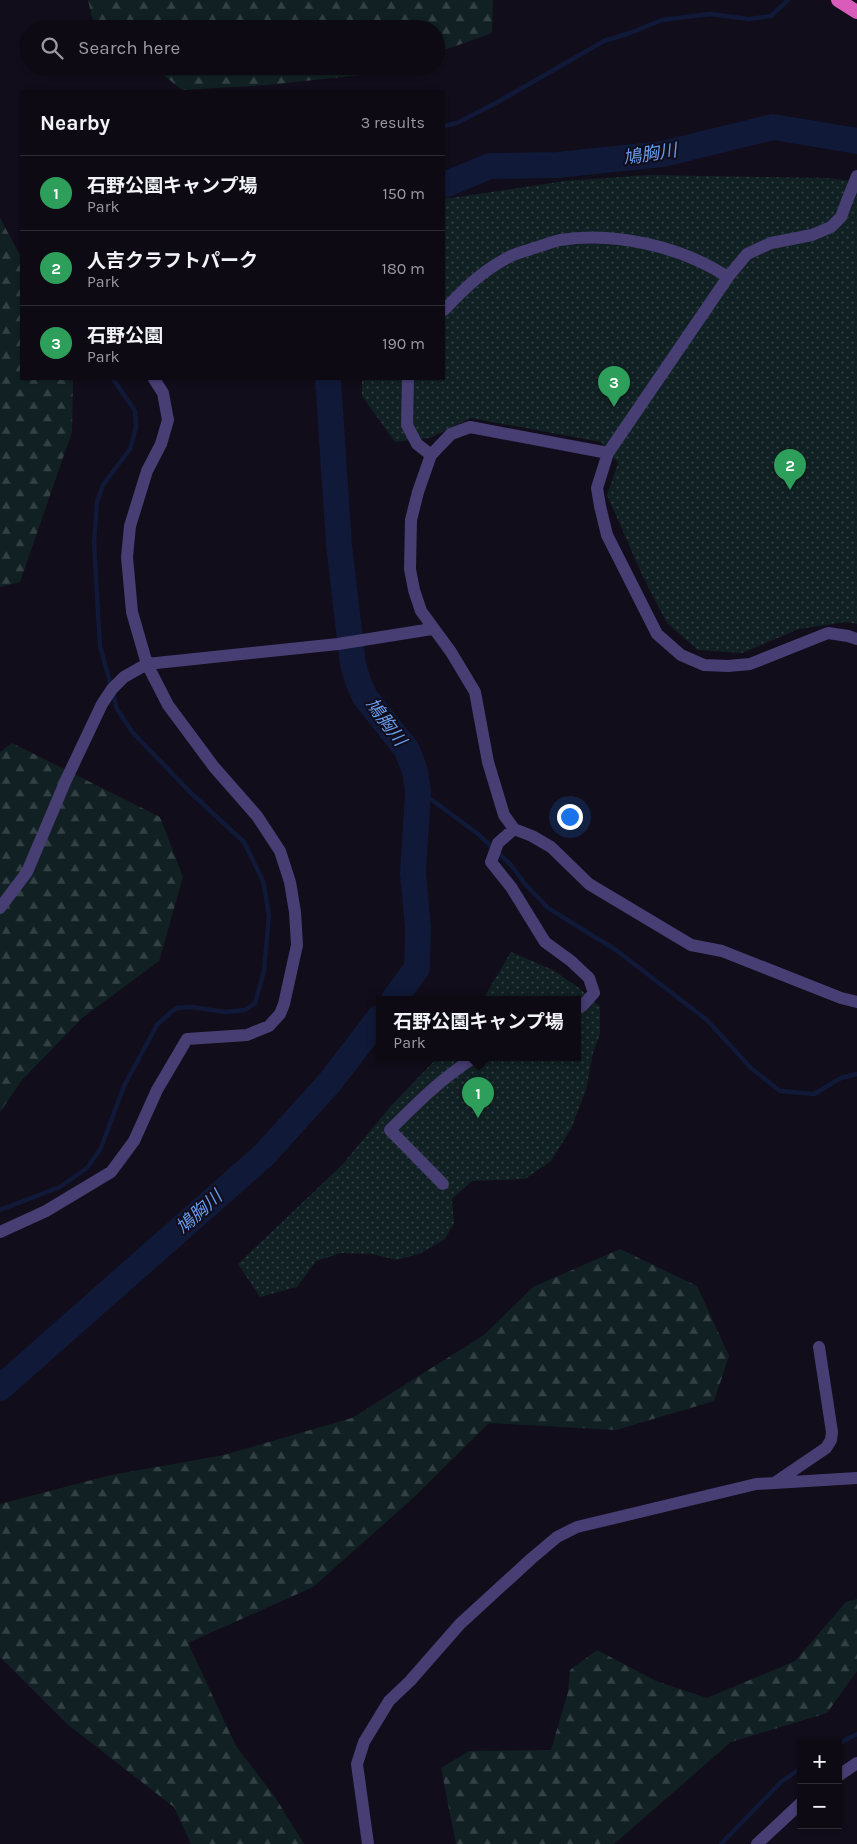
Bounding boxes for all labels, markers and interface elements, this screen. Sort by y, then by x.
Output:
search box [20,20,445,75]
icon: search [38,34,66,62]
text: Search here [78,37,180,59]
text: Nearby [40,111,110,135]
text: 3 results [361,113,425,132]
water label: 鳩胸川 [622,139,680,169]
text: 石野公園キャンプ場 [87,175,257,197]
text: 1 [53,184,59,203]
text: 150 m [382,184,425,203]
text: Park [87,197,119,216]
text: 人吉クラフトパーク [87,250,258,272]
text: 2 [51,259,61,278]
text: 180 m [382,259,425,278]
text: Park [87,272,119,291]
text: 石野公園 [87,325,163,347]
text: 3 [51,334,61,353]
text: 190 m [382,334,425,353]
text: Park [87,347,119,366]
pin: 3 [598,366,630,407]
pin: 2 [774,449,806,490]
water label: 鳩胸川 [361,694,412,752]
your location [557,804,583,830]
popup [376,996,581,1061]
text: 石野公園キャンプ場 [393,1011,564,1033]
text: Park [393,1033,426,1052]
pin: 1 [462,1077,494,1118]
water label: 鳩胸川 [172,1184,228,1238]
map controls [797,1739,842,1829]
button: + [797,1739,842,1784]
button: − [797,1784,842,1829]

